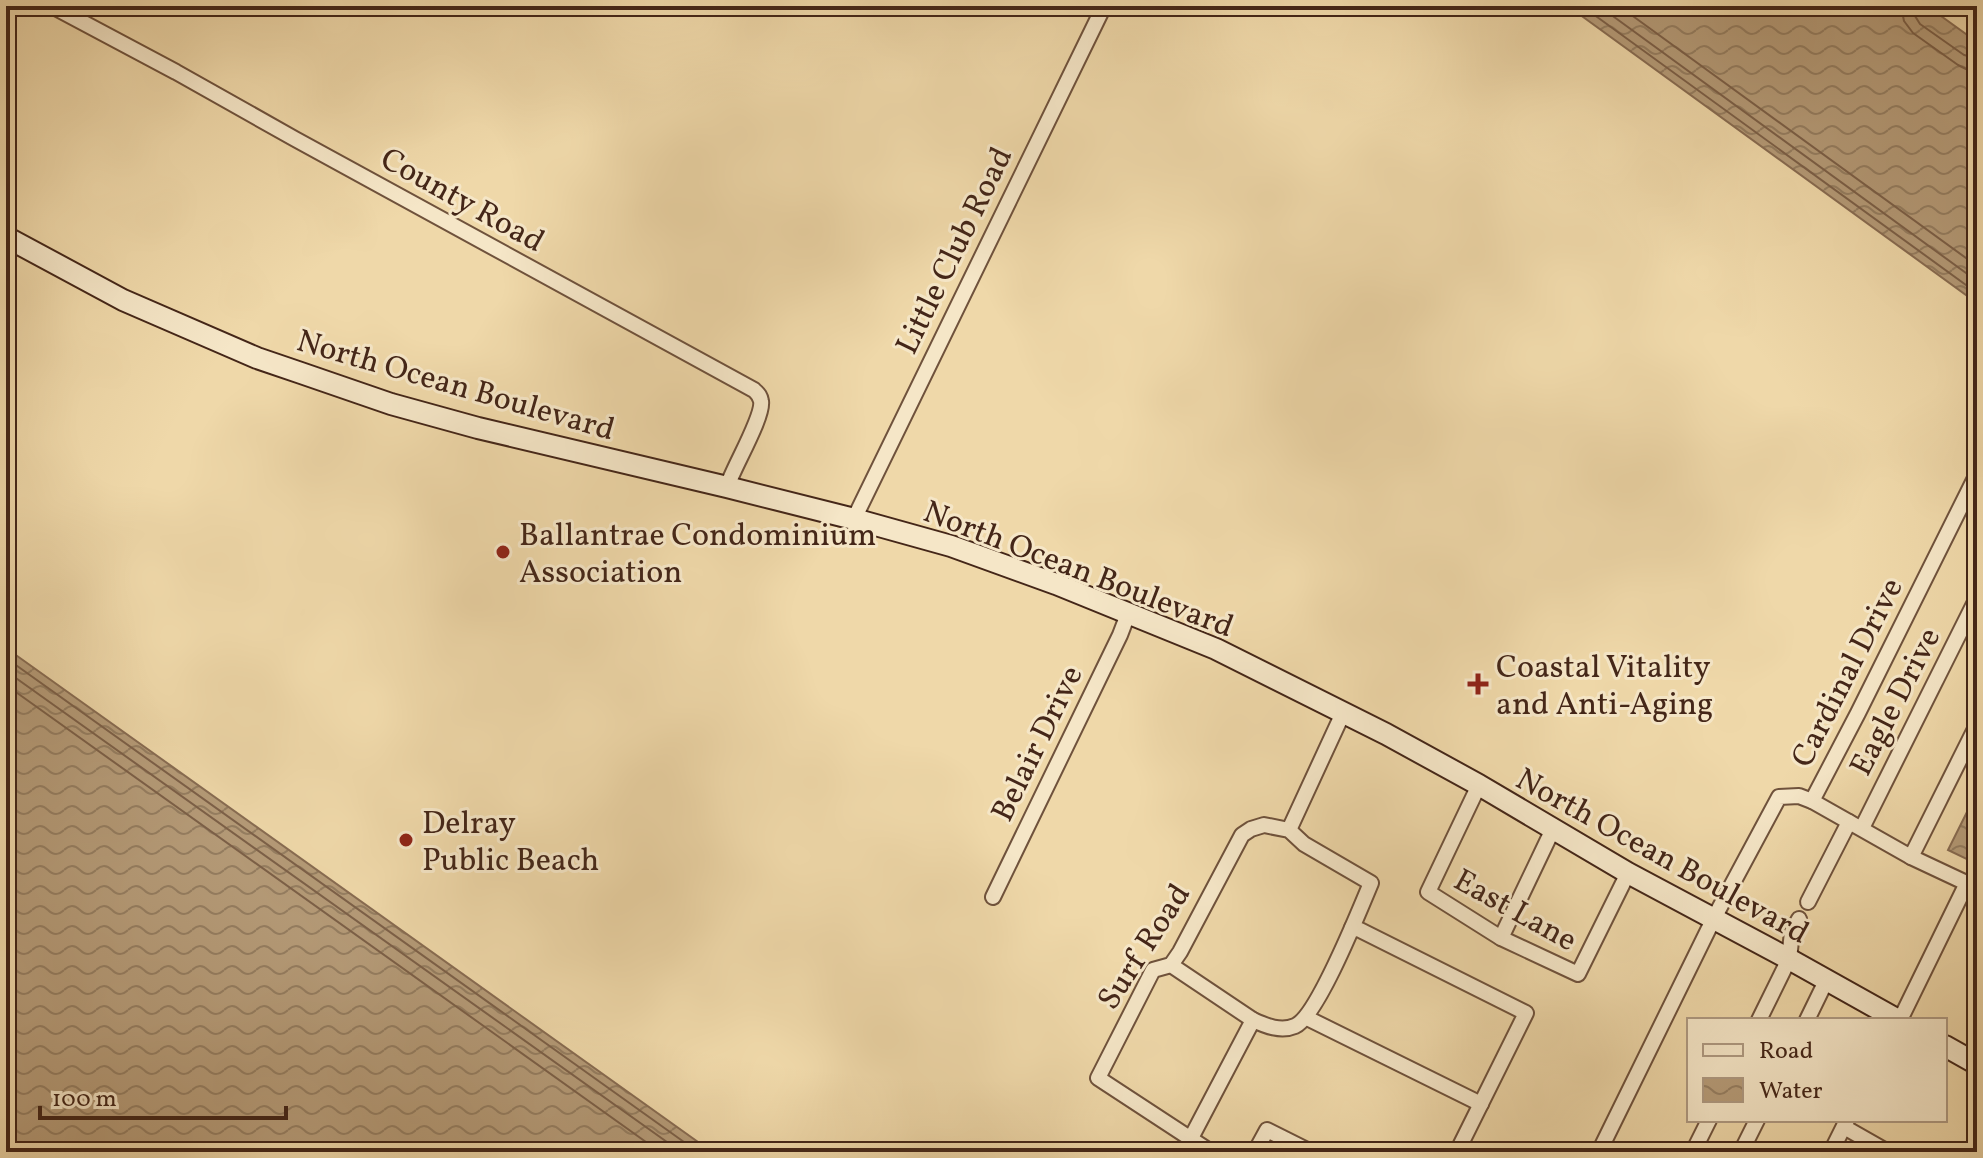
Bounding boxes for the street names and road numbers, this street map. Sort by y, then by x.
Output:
street label: County Road [372,138,552,265]
street label: Little Club Road [886,140,1025,362]
street label: North Ocean Boulevard [291,320,619,453]
street label: North Ocean Boulevard [917,491,1239,650]
street label: Cardinal Drive [1782,571,1915,776]
street label: Eagle Drive [1841,621,1953,784]
street label: Belair Drive [982,659,1095,830]
street label: North Ocean Boulevard [1507,759,1816,957]
street label: East Lane [1445,860,1584,963]
street label: Surf Road [1088,876,1203,1019]

